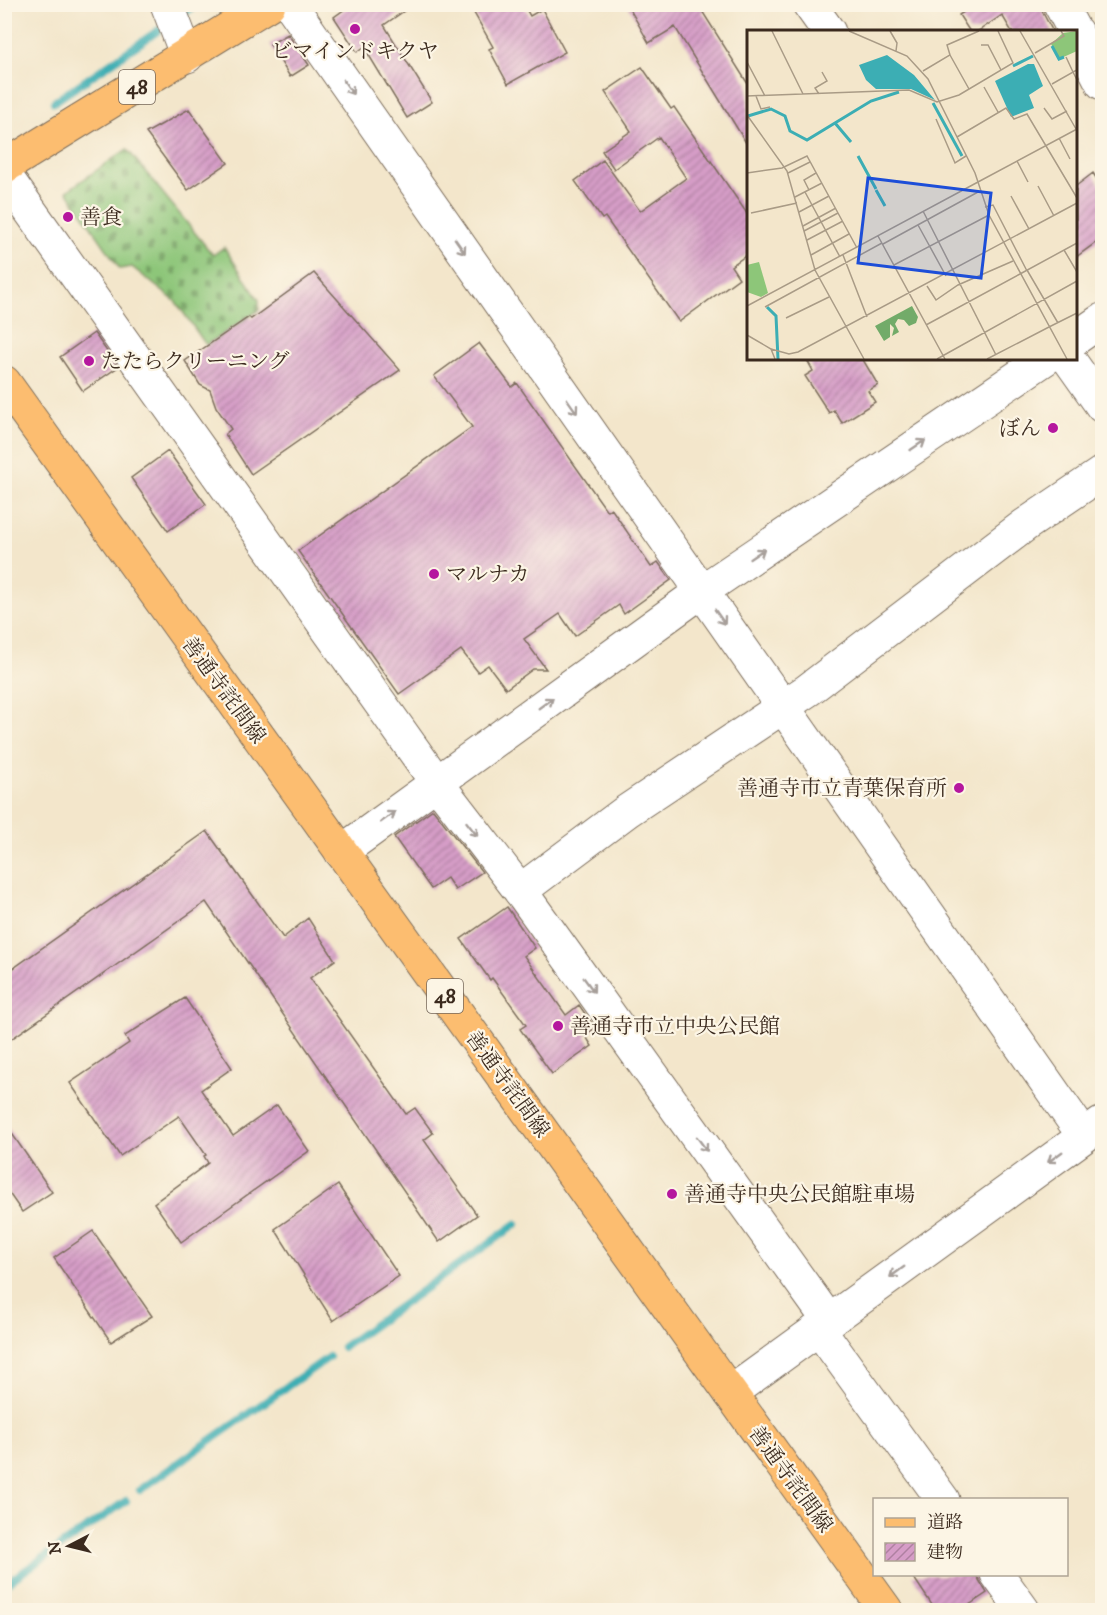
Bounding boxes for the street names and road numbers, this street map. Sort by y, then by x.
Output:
road number: 48 [119,70,155,104]
street label: 善通寺詫間線 [176,632,271,749]
road number: 48 [427,979,463,1013]
street label: 善通寺詫間線 [460,1026,555,1143]
street label: 善通寺詫間線 [743,1421,838,1538]

